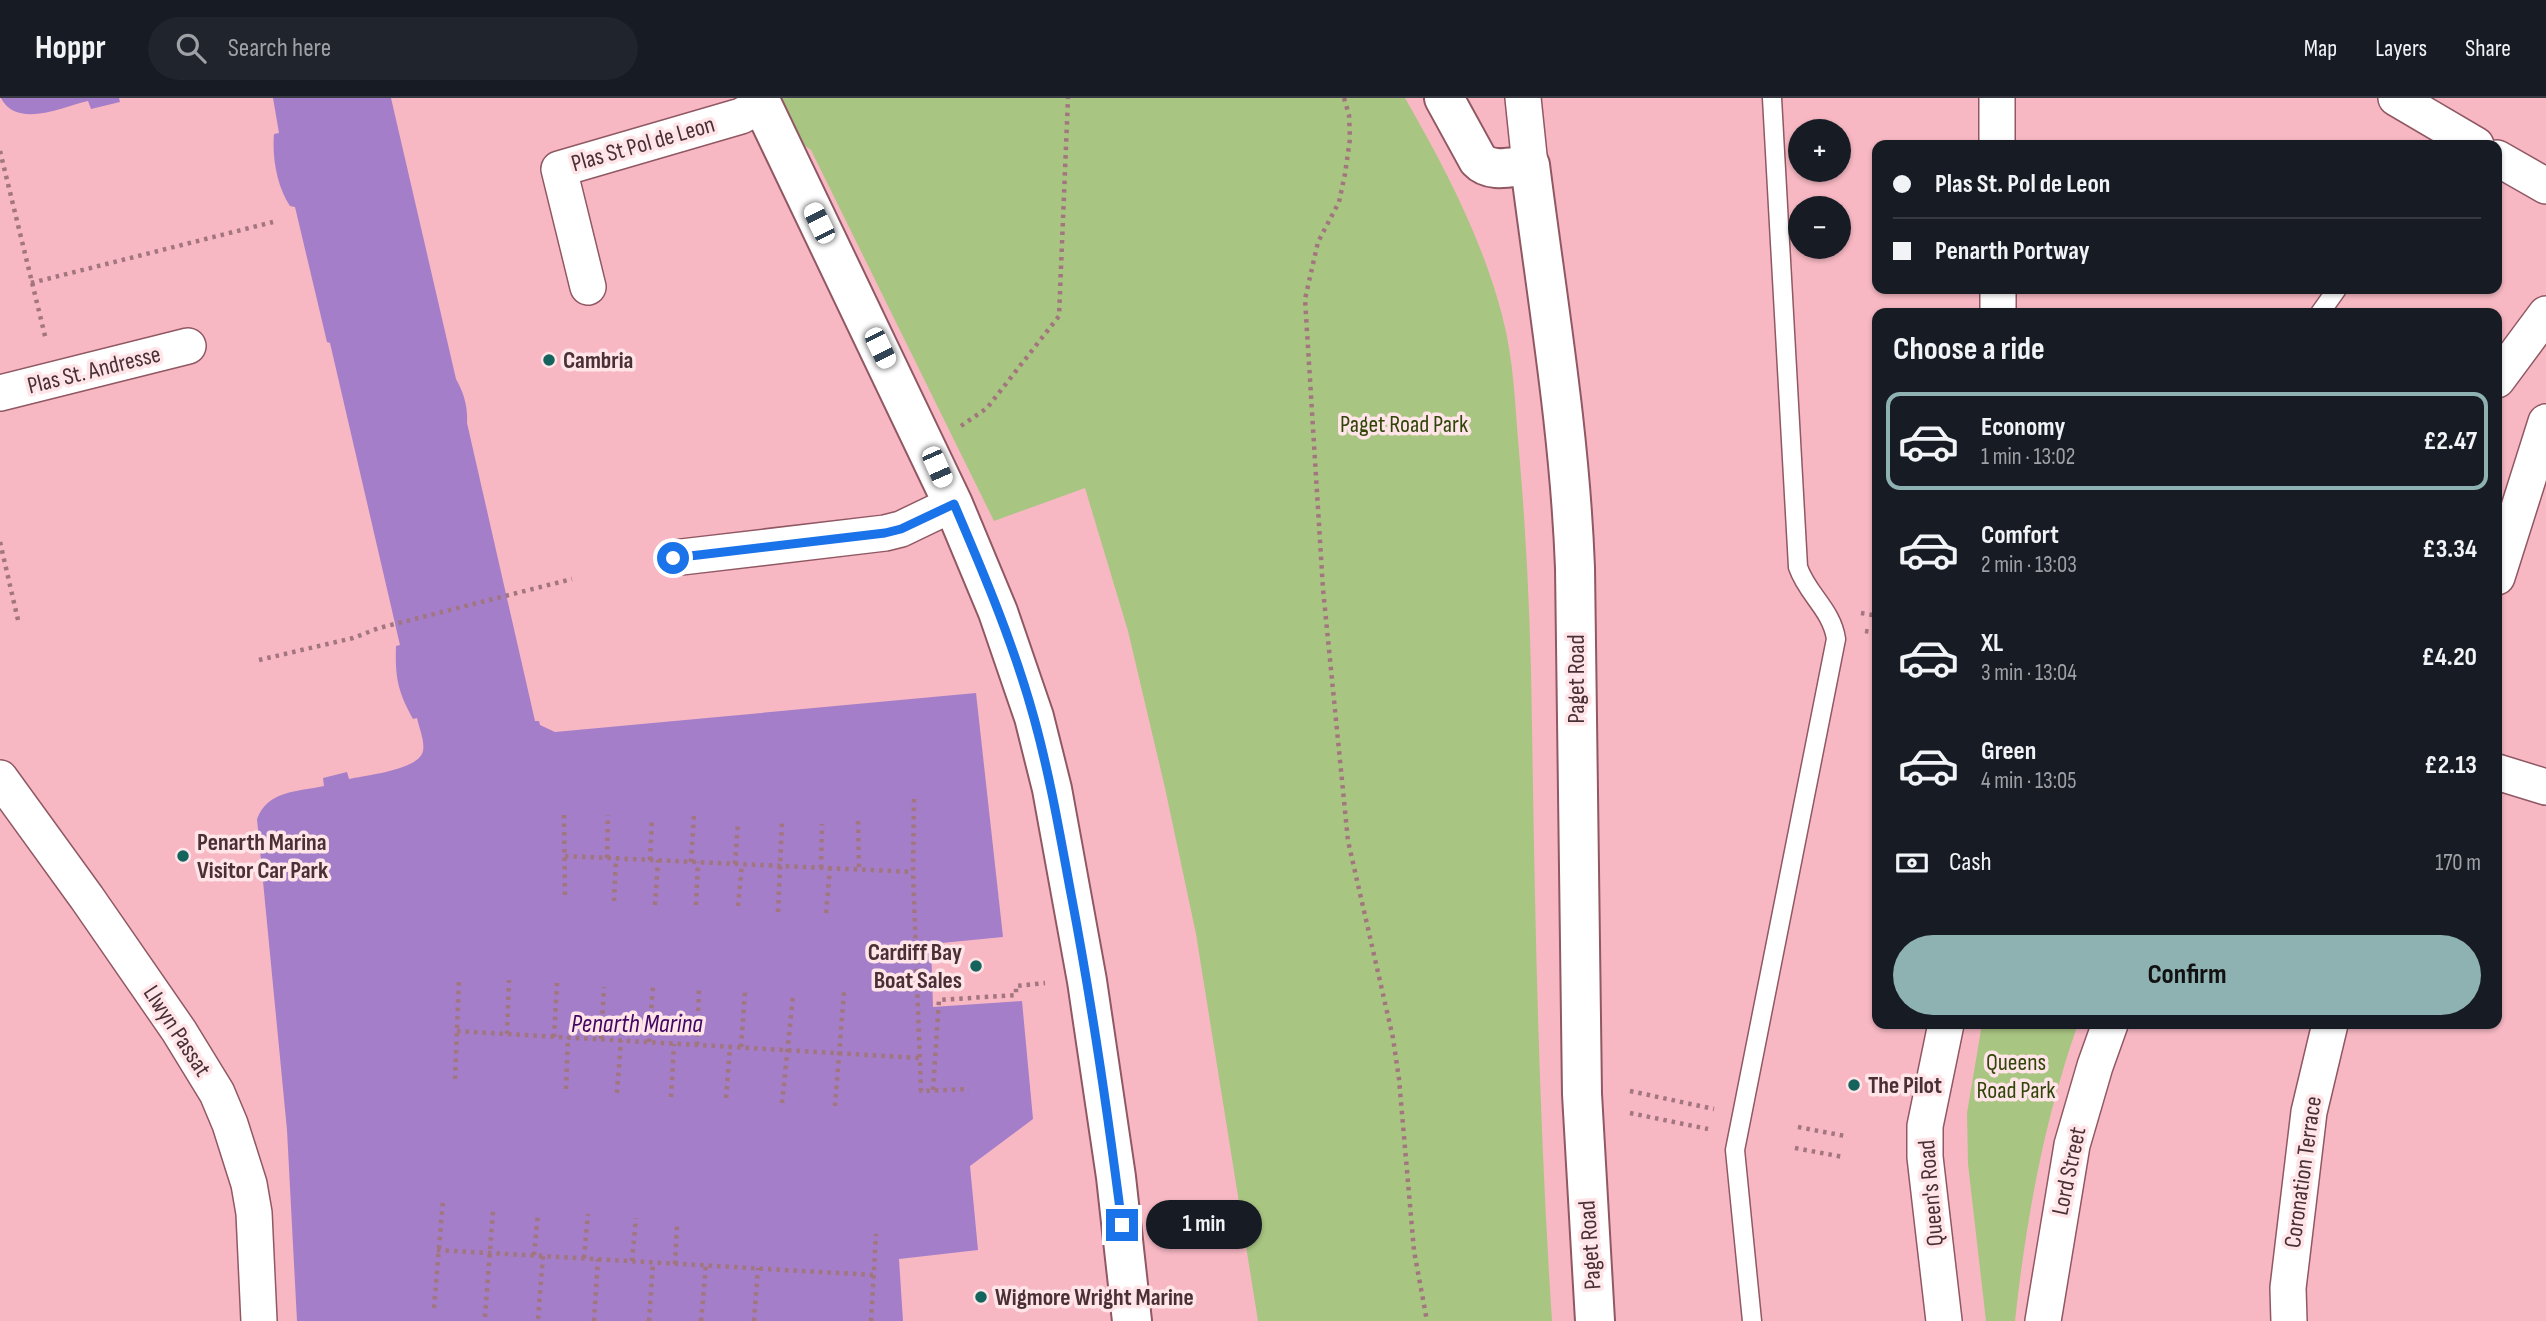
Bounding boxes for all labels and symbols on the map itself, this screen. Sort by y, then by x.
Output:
street label: Plas St Pol de Leon [568,110,718,178]
car [801,200,838,246]
car [862,325,899,371]
street label: Plas St. Andresse [24,339,164,401]
place label: Cambria [563,346,633,375]
marker: Cambria [541,352,557,368]
park label: Paget Road Park [1340,410,1468,439]
car [919,444,956,490]
route start [657,542,689,574]
street label: Paget Road [1562,634,1591,724]
place label: Penarth Marina Visitor Car Park [197,828,328,885]
marker: Penarth Marina Visitor Car Park [175,848,191,864]
place label: Cardiff Bay Boat Sales [868,938,962,995]
marker: Cardiff Bay Boat Sales [968,958,984,974]
street label: Llwyn Passat [137,980,217,1082]
water label: Penarth Marina [571,1009,703,1040]
park label: Queens Road Park [1977,1048,2055,1105]
place label: The Pilot [1868,1071,1942,1100]
marker: The Pilot [1846,1077,1862,1093]
street label: Coronation Terrace [2278,1094,2328,1250]
street label: Lord Street [2046,1124,2092,1218]
street label: Queen's Road [1912,1139,1950,1247]
street label: Paget Road [1572,1199,1608,1291]
callout: 1 min [1146,1200,1262,1250]
route end [1106,1209,1138,1241]
place label: Wigmore Wright Marine [995,1283,1194,1312]
marker: Wigmore Wright Marine [973,1289,989,1305]

